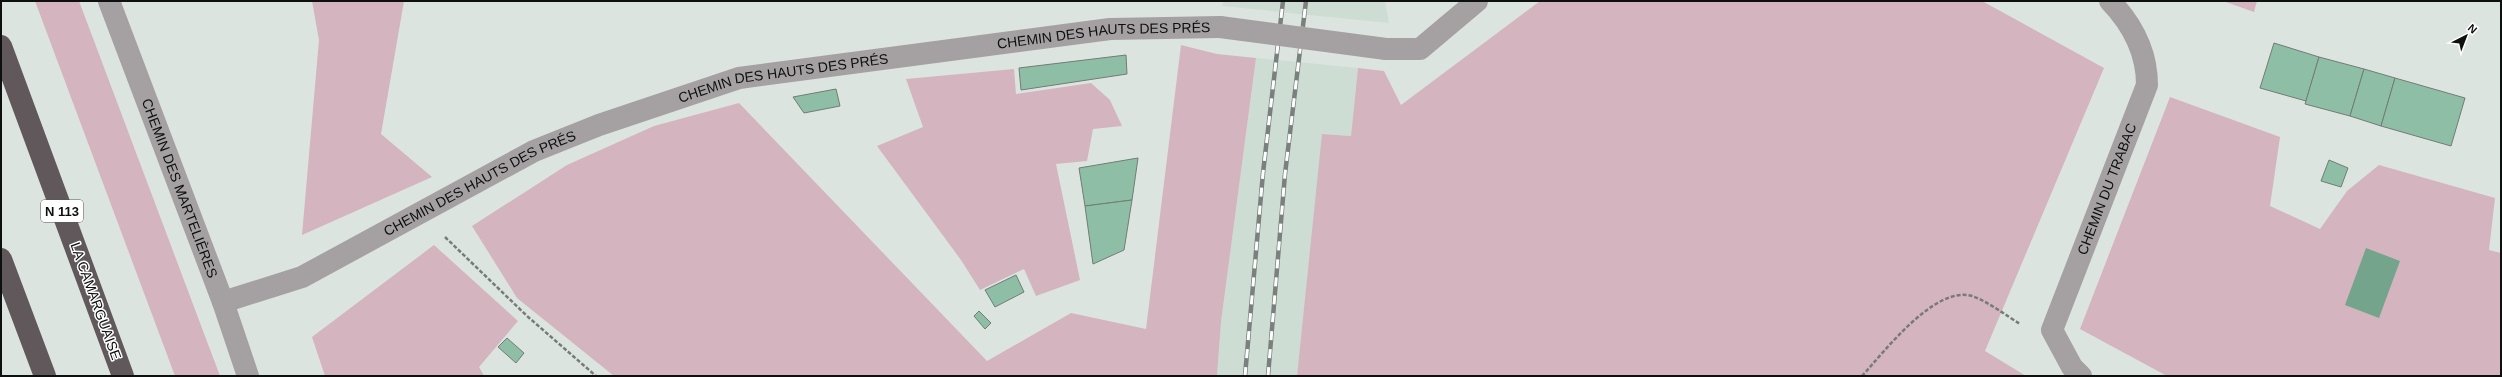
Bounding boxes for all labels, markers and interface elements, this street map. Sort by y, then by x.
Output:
north arrow [2446,16,2486,56]
street label: CHEMIN DES HAUTS DES PRÉS [996,19,1210,52]
text: N [2466,21,2480,36]
street label: CHEMIN DES HAUTS DES PRÉS [676,50,889,106]
street label: CHEMIN DES MARTELIÈRES [139,96,221,280]
street label: CHEMIN DU TRABAC [2074,121,2139,257]
street label: CHEMIN DES HAUTS DES PRÉS [381,127,578,239]
road number: N 113 [41,200,83,222]
street label: LA CAMARGUAISE [67,240,125,362]

